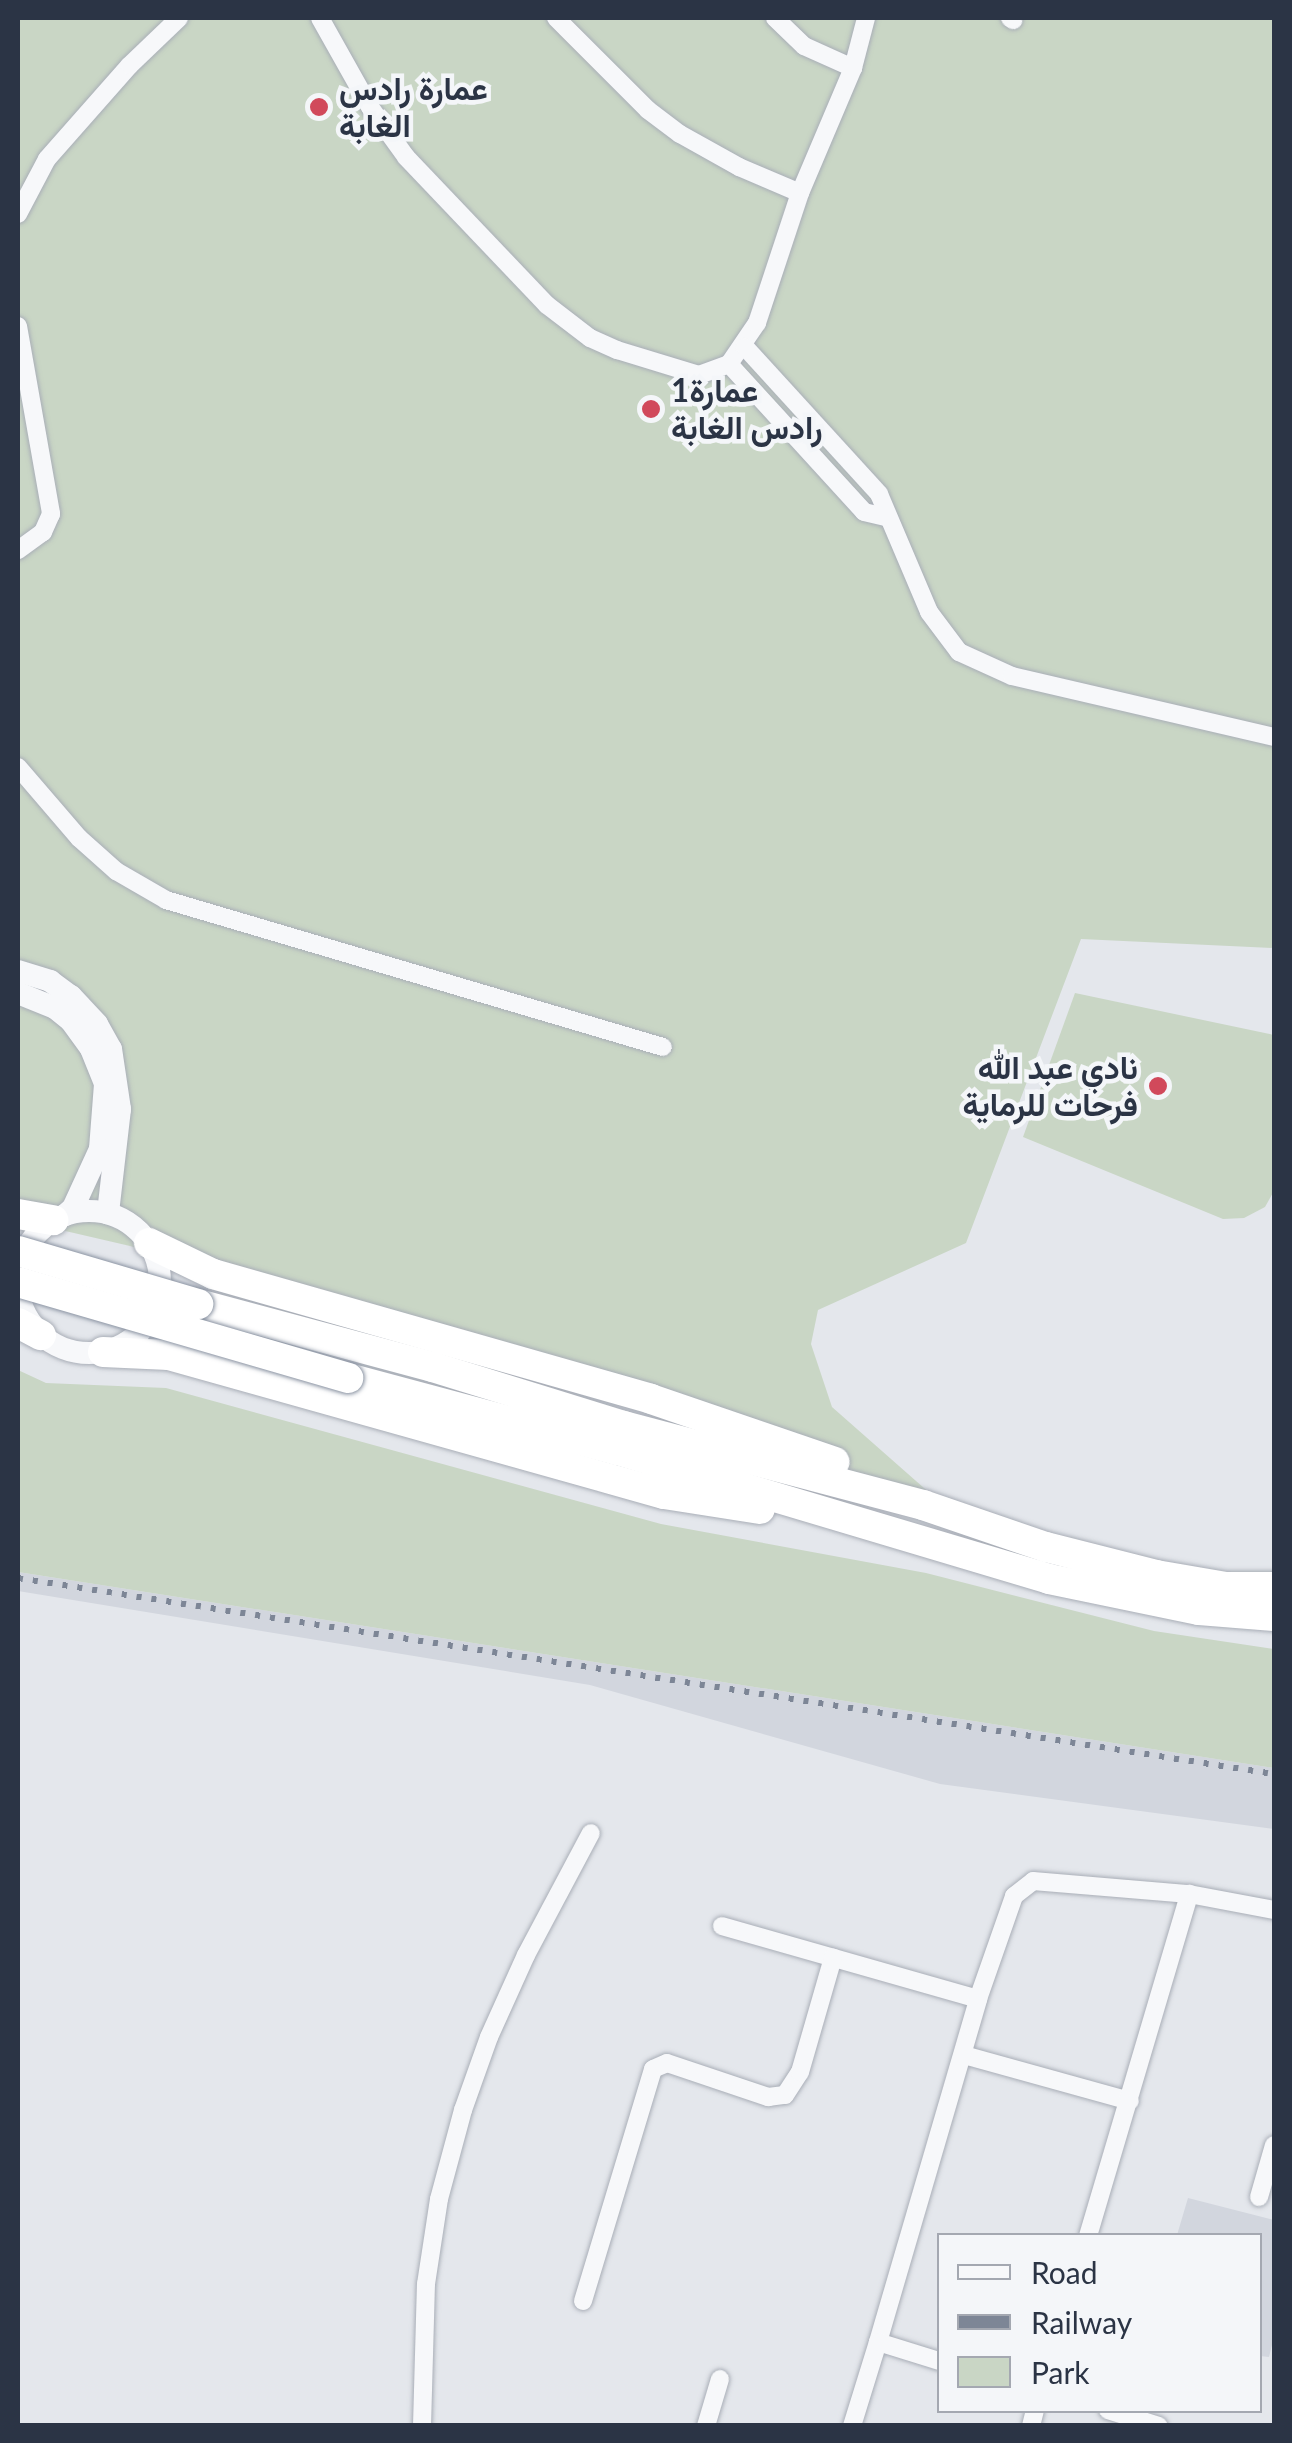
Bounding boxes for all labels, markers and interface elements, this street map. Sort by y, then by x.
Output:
place label: عمارة رادس الغابة [339,70,488,145]
marker: عمارة رادس الغابة [308,96,330,118]
place label: 1عمارة رادس الغابة [671,372,823,447]
marker: 1عمارة رادس الغابة [640,398,662,420]
place label: نادي عبد الله فرحات للرماية [962,1049,1138,1124]
marker: نادي عبد الله فرحات للرماية [1147,1075,1169,1097]
legend [937,2233,1262,2413]
text: Road [1031,2254,1098,2290]
text: Railway [1031,2304,1132,2340]
text: Park [1031,2354,1090,2390]

